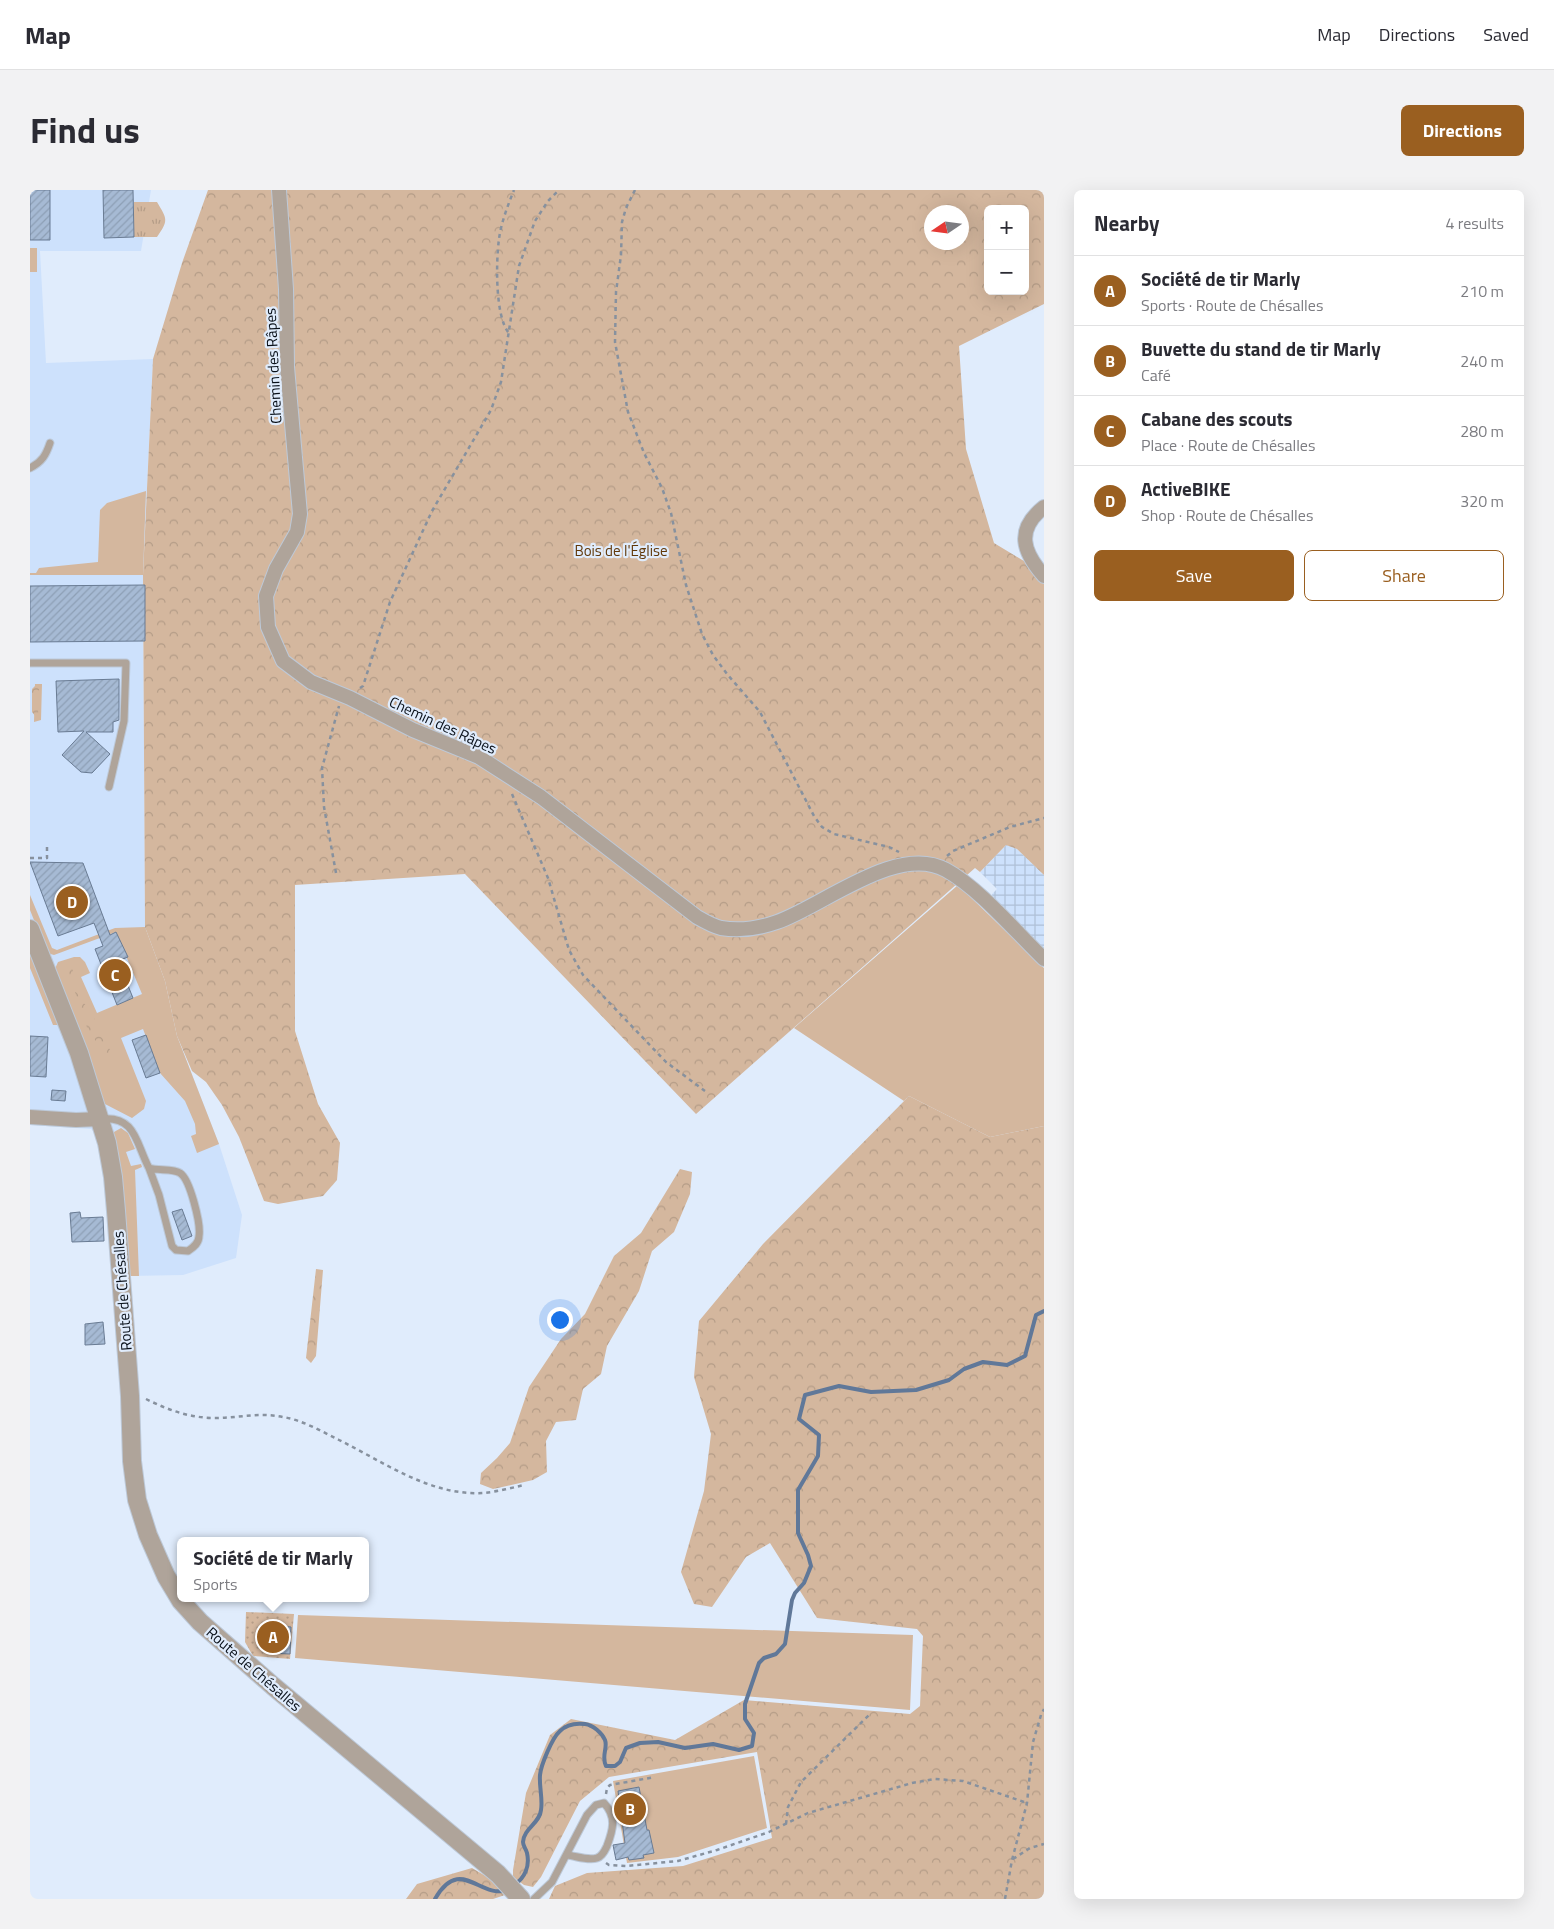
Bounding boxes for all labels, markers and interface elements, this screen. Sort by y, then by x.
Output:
text: Map [25,17,71,53]
text: Map [1317,21,1351,48]
text: Directions [1379,21,1455,48]
text: Saved [1483,21,1529,48]
text: Find us [30,103,140,157]
button: Directions [1401,105,1524,156]
north arrow [924,205,969,250]
map controls [984,205,1029,295]
button: + [984,205,1029,250]
text: Nearby [1094,207,1159,239]
text: 4 results [1445,211,1504,235]
button: − [984,250,1029,295]
text: Société de tir Marly [1141,264,1300,293]
text: A [1105,279,1115,303]
text: 210 m [1460,279,1504,303]
text: Sports · Route de Chésalles [1141,293,1323,317]
street label: Chemin des Râpes [258,307,288,425]
text: Buvette du stand de tir Marly [1141,334,1381,363]
text: B [1105,349,1115,373]
text: 240 m [1460,349,1504,373]
text: Café [1141,363,1171,387]
text: Cabane des scouts [1141,404,1293,433]
text: C [1106,419,1114,443]
text: 280 m [1460,419,1504,443]
text: Place · Route de Chésalles [1141,433,1315,457]
text: ActiveBIKE [1141,474,1230,503]
text: D [1105,489,1115,513]
text: 320 m [1460,489,1504,513]
text: Shop · Route de Chésalles [1141,503,1313,527]
park label: Bois de l'Église [574,539,668,562]
button: Save [1094,550,1294,601]
button: Share [1304,550,1504,601]
street label: Chemin des Râpes [386,690,500,760]
pin: D [56,883,88,921]
pin: C [99,956,131,994]
street label: Route de Chésalles [106,1230,138,1352]
your location [547,1307,573,1333]
popup [177,1537,369,1602]
text: Société de tir Marly [193,1543,353,1572]
text: Sports [193,1572,237,1596]
pin: A [257,1618,289,1656]
street label: Route de Chésalles [201,1621,307,1717]
pin: B [614,1790,646,1828]

